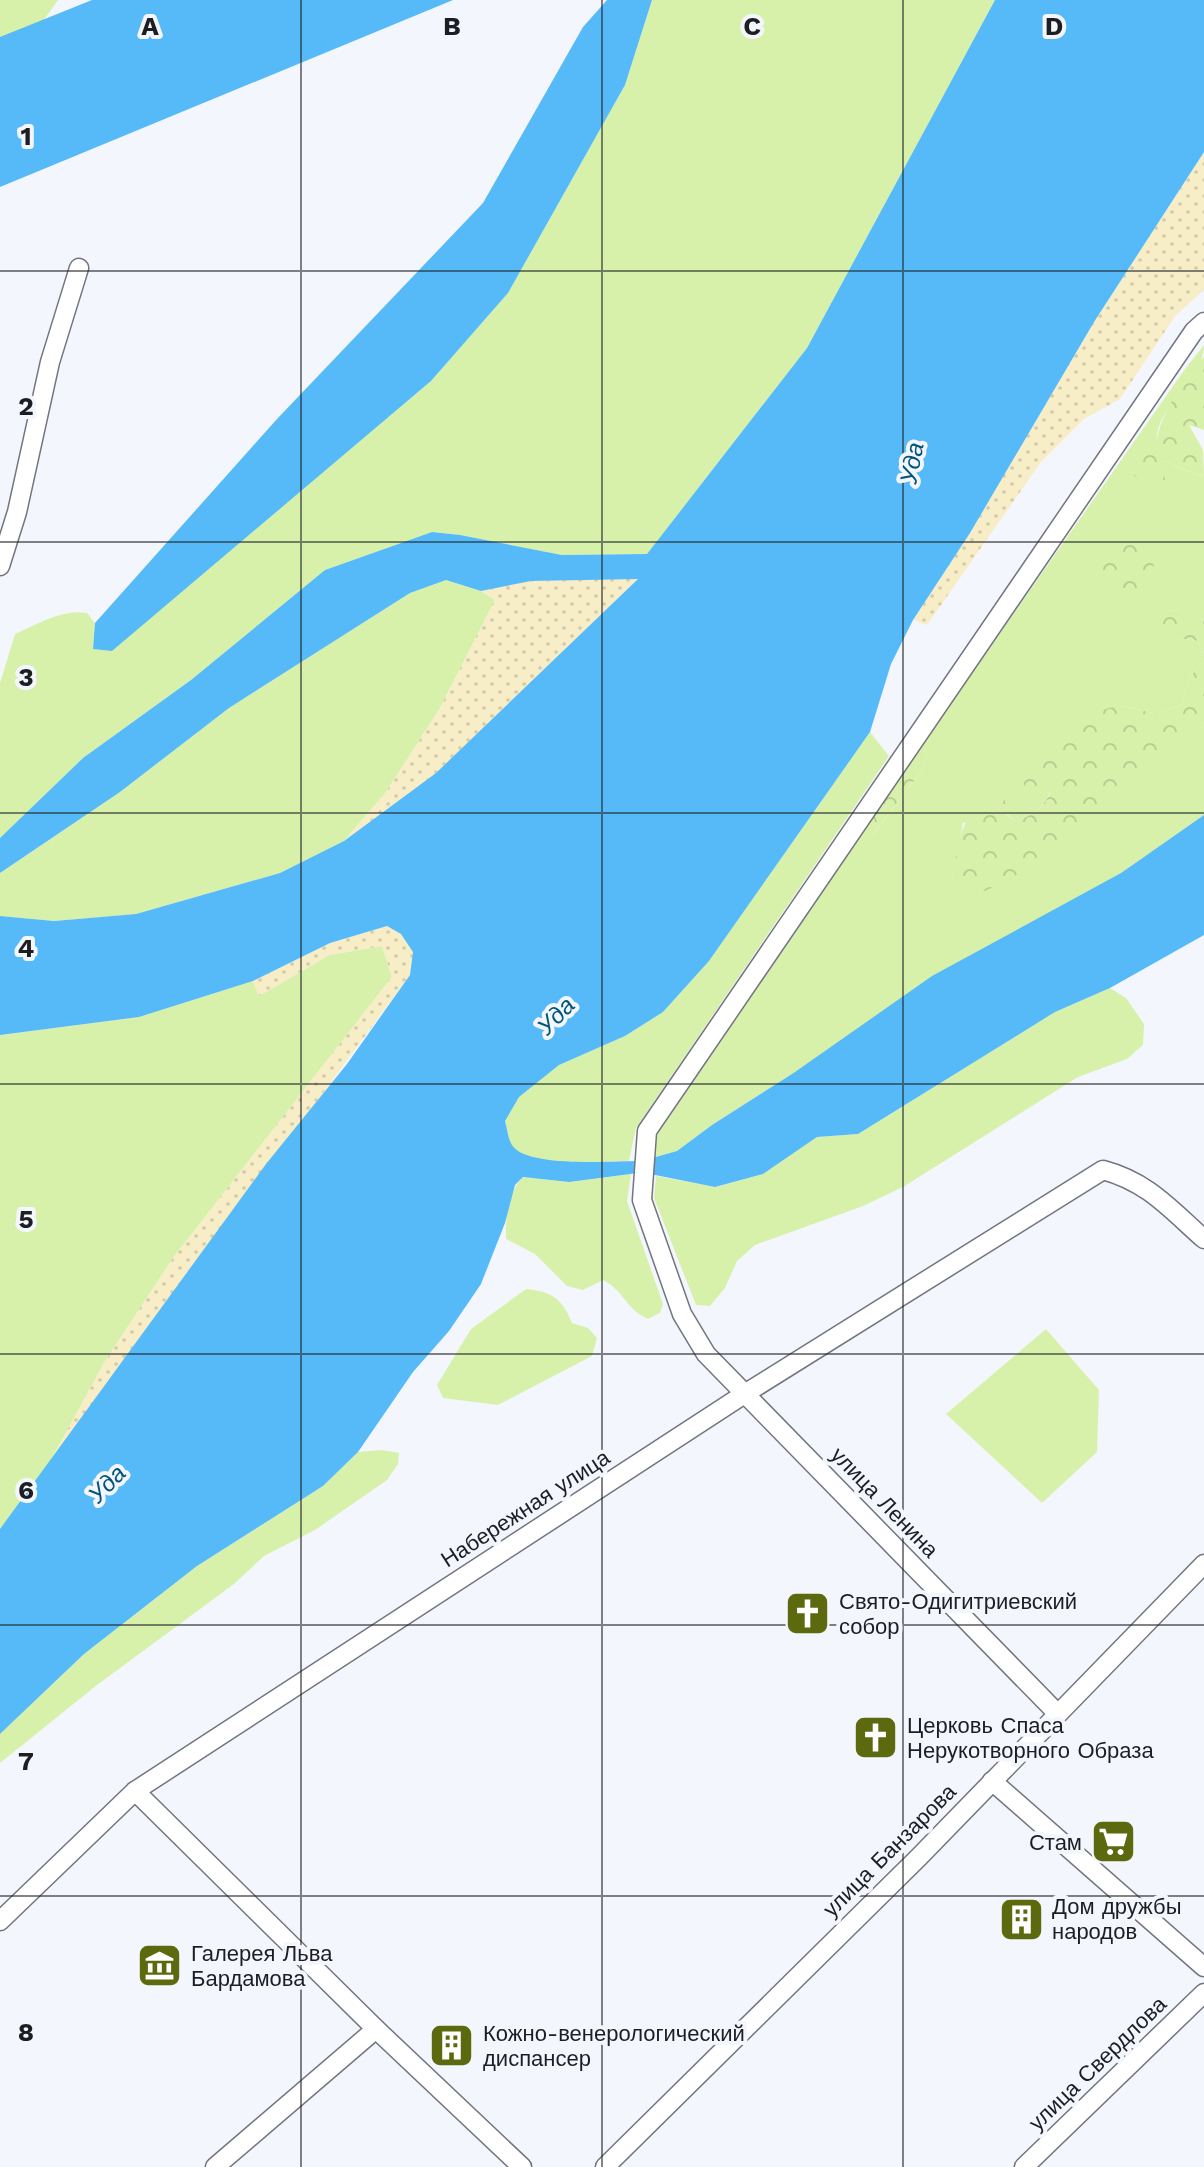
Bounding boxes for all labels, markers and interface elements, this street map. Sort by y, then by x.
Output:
text: A [141,11,159,41]
text: B [443,11,461,41]
text: C [743,11,761,41]
text: D [1045,11,1063,41]
text: 1 [20,121,32,151]
text: 2 [18,391,34,421]
water label: Уда [894,440,930,487]
text: 3 [18,662,34,692]
text: 4 [18,933,35,963]
water label: Уда [531,991,581,1041]
text: 5 [18,1204,34,1234]
street label: улица Ленина [826,1442,944,1563]
street label: Набережная улица [436,1444,615,1572]
water label: Уда [82,1459,132,1509]
text: 6 [18,1475,34,1505]
place label: Свято-Одигитриевский собор [839,1589,1077,1639]
church icon: Свято-Одигитриевский собор [784,1590,832,1638]
place label: Церковь Спаса Нерукотворного Образа [907,1713,1154,1763]
church icon: Церковь Спаса Нерукотворного Образа [852,1714,900,1762]
text: 7 [18,1746,34,1776]
street label: улица Банзарова [818,1778,961,1922]
supermarket icon: Стам [1089,1818,1137,1866]
place label: Стам [1029,1830,1082,1855]
place label: Дом дружбы народов [1052,1894,1181,1944]
building icon: Дом дружбы народов [997,1895,1045,1943]
place label: Галерея Льва Бардамова [191,1941,333,1991]
museum icon: Галерея Льва Бардамова [136,1942,184,1990]
street label: улица Свердлова [1024,1991,1172,2135]
text: 8 [18,2017,34,2047]
place label: Кожно-венерологический диспансер [483,2021,745,2071]
building icon: Кожно-венерологический диспансер [428,2022,476,2070]

